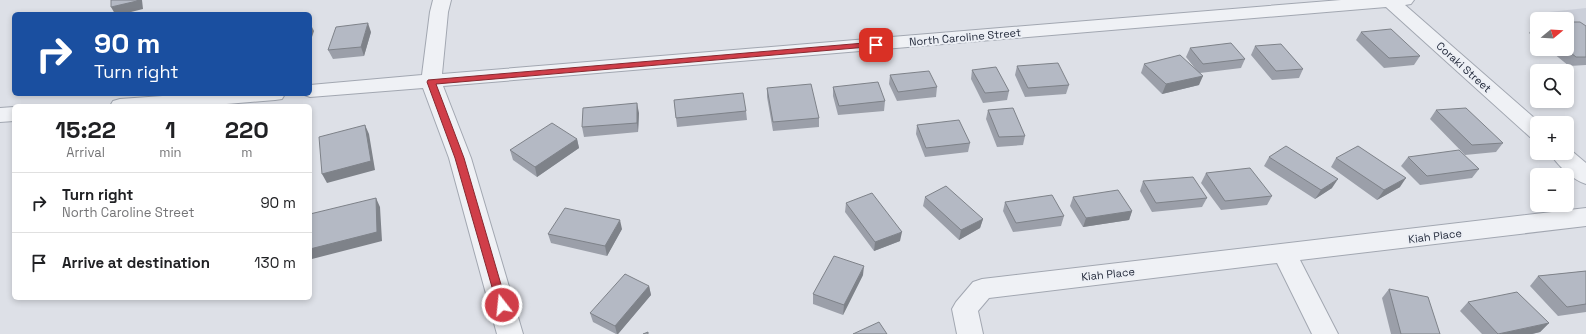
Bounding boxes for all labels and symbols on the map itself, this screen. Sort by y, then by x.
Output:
north arrow [1530,12,1574,56]
street label: North Caroline Street [909,25,1021,49]
pin [859,28,893,62]
street label: Coraki Street [1434,39,1494,95]
street label: Kiah Place [1407,226,1463,246]
street label: Kiah Place [1080,264,1136,284]
position arrow [481,284,523,326]

